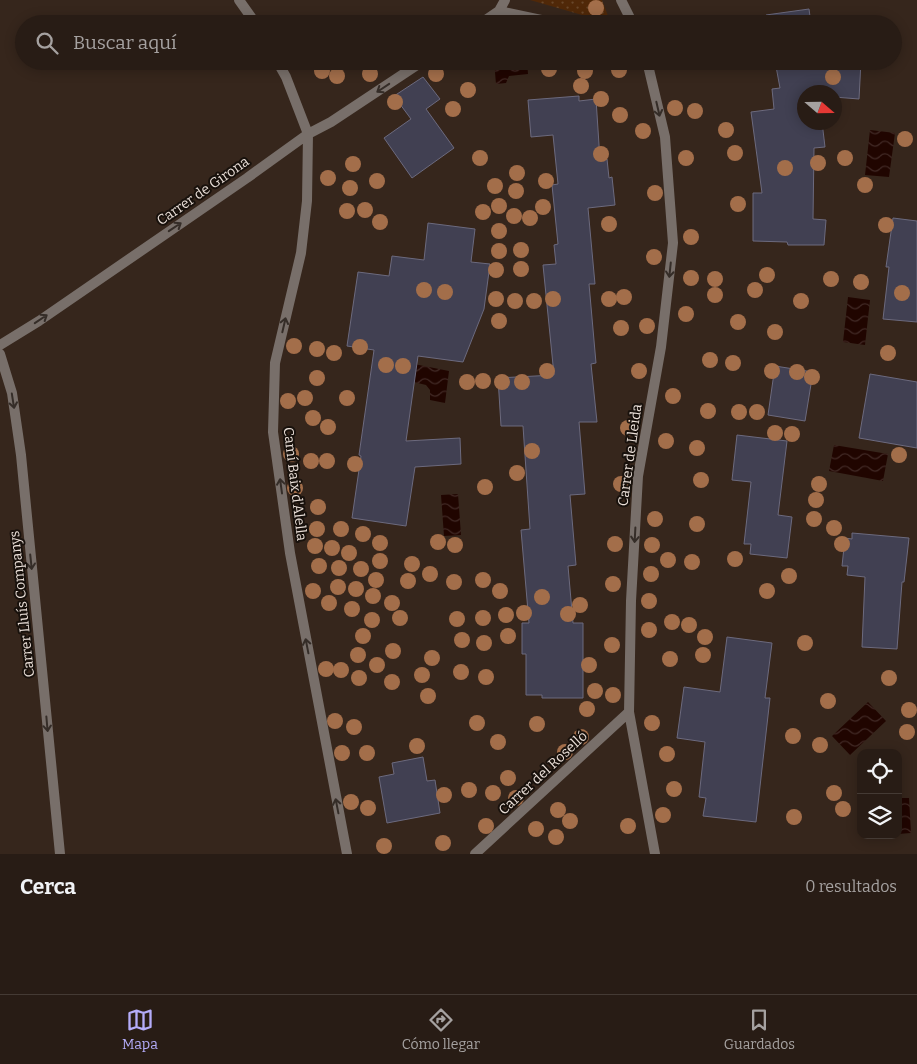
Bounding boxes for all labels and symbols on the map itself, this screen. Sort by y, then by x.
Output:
one-way arrow [376,83,390,93]
north arrow [797,85,842,130]
one-way arrow [654,100,663,116]
street label: Carrer de Girona [154,153,253,229]
one-way arrow [168,222,182,232]
one-way arrow [665,262,675,278]
one-way arrow [34,314,48,324]
one-way arrow [280,318,289,334]
one-way arrow [8,392,18,408]
street label: Carrer de Lleida [614,402,646,507]
street label: Camí Baix d'Alella [280,426,310,542]
one-way arrow [275,479,285,495]
one-way arrow [630,527,639,543]
street label: Carrer Lluís Companys [6,530,38,678]
one-way arrow [27,554,36,570]
one-way arrow [302,639,312,655]
one-way arrow [42,715,52,731]
street label: Carrer del Roselló [495,728,591,818]
one-way arrow [332,799,342,815]

